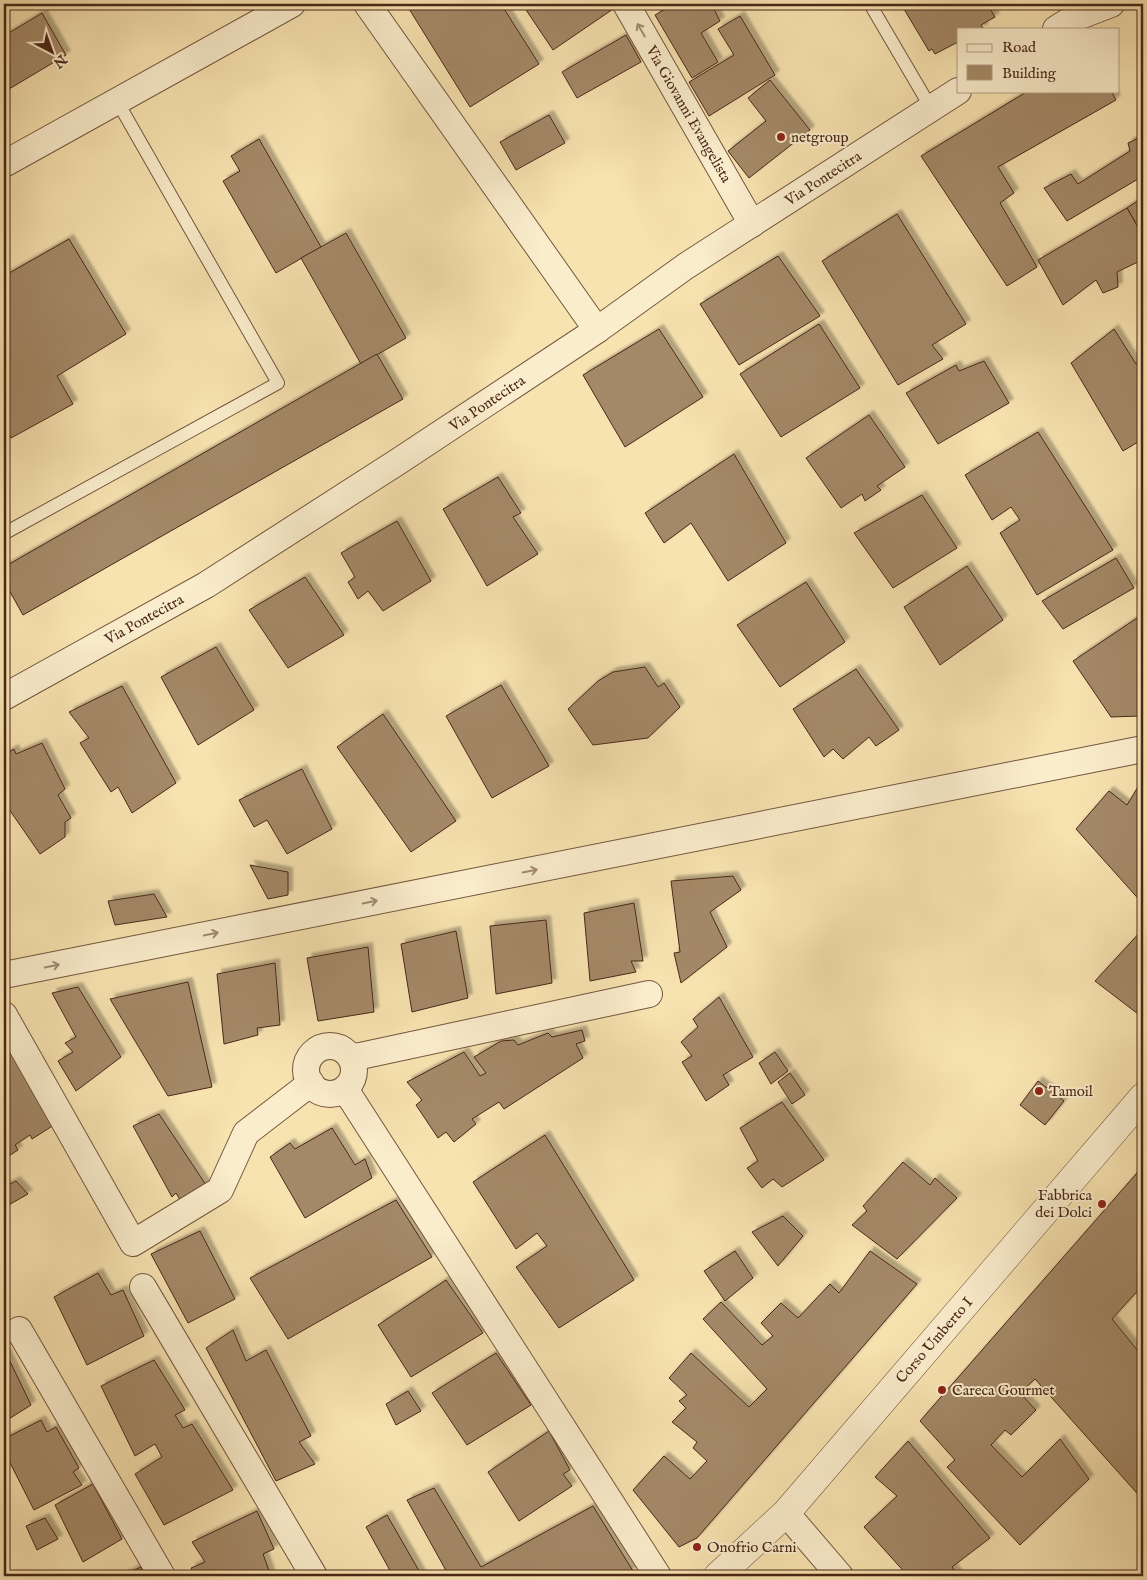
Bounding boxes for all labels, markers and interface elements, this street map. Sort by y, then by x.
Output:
one-way arrow [635,23,645,37]
north arrow [28,28,78,78]
legend [957,28,1120,92]
text: Road [1002,38,1037,57]
street label: Via Giovanni Evangelista [641,41,736,187]
text: N [49,50,71,72]
text: Building [1002,64,1057,83]
place label: netgroup [791,128,849,147]
marker: netgroup [775,131,787,143]
street label: Via Pontecitra [781,146,866,211]
street label: Via Pontecitra [445,371,529,436]
street label: Via Pontecitra [100,590,188,649]
one-way arrow [521,865,537,875]
one-way arrow [362,897,378,907]
one-way arrow [203,929,219,938]
one-way arrow [43,960,59,970]
place label: Tamoil [1049,1082,1094,1101]
marker: Tamoil [1033,1085,1045,1097]
place label: Fabbrica dei Dolci [1035,1186,1093,1222]
marker: Fabbrica dei Dolci [1096,1198,1108,1210]
street label: Corso Umberto I [892,1293,977,1387]
place label: Careca Gourmet [952,1381,1055,1400]
marker: Careca Gourmet [936,1384,948,1396]
place label: Onofrio Carni [707,1538,796,1557]
marker: Onofrio Carni [691,1541,703,1553]

